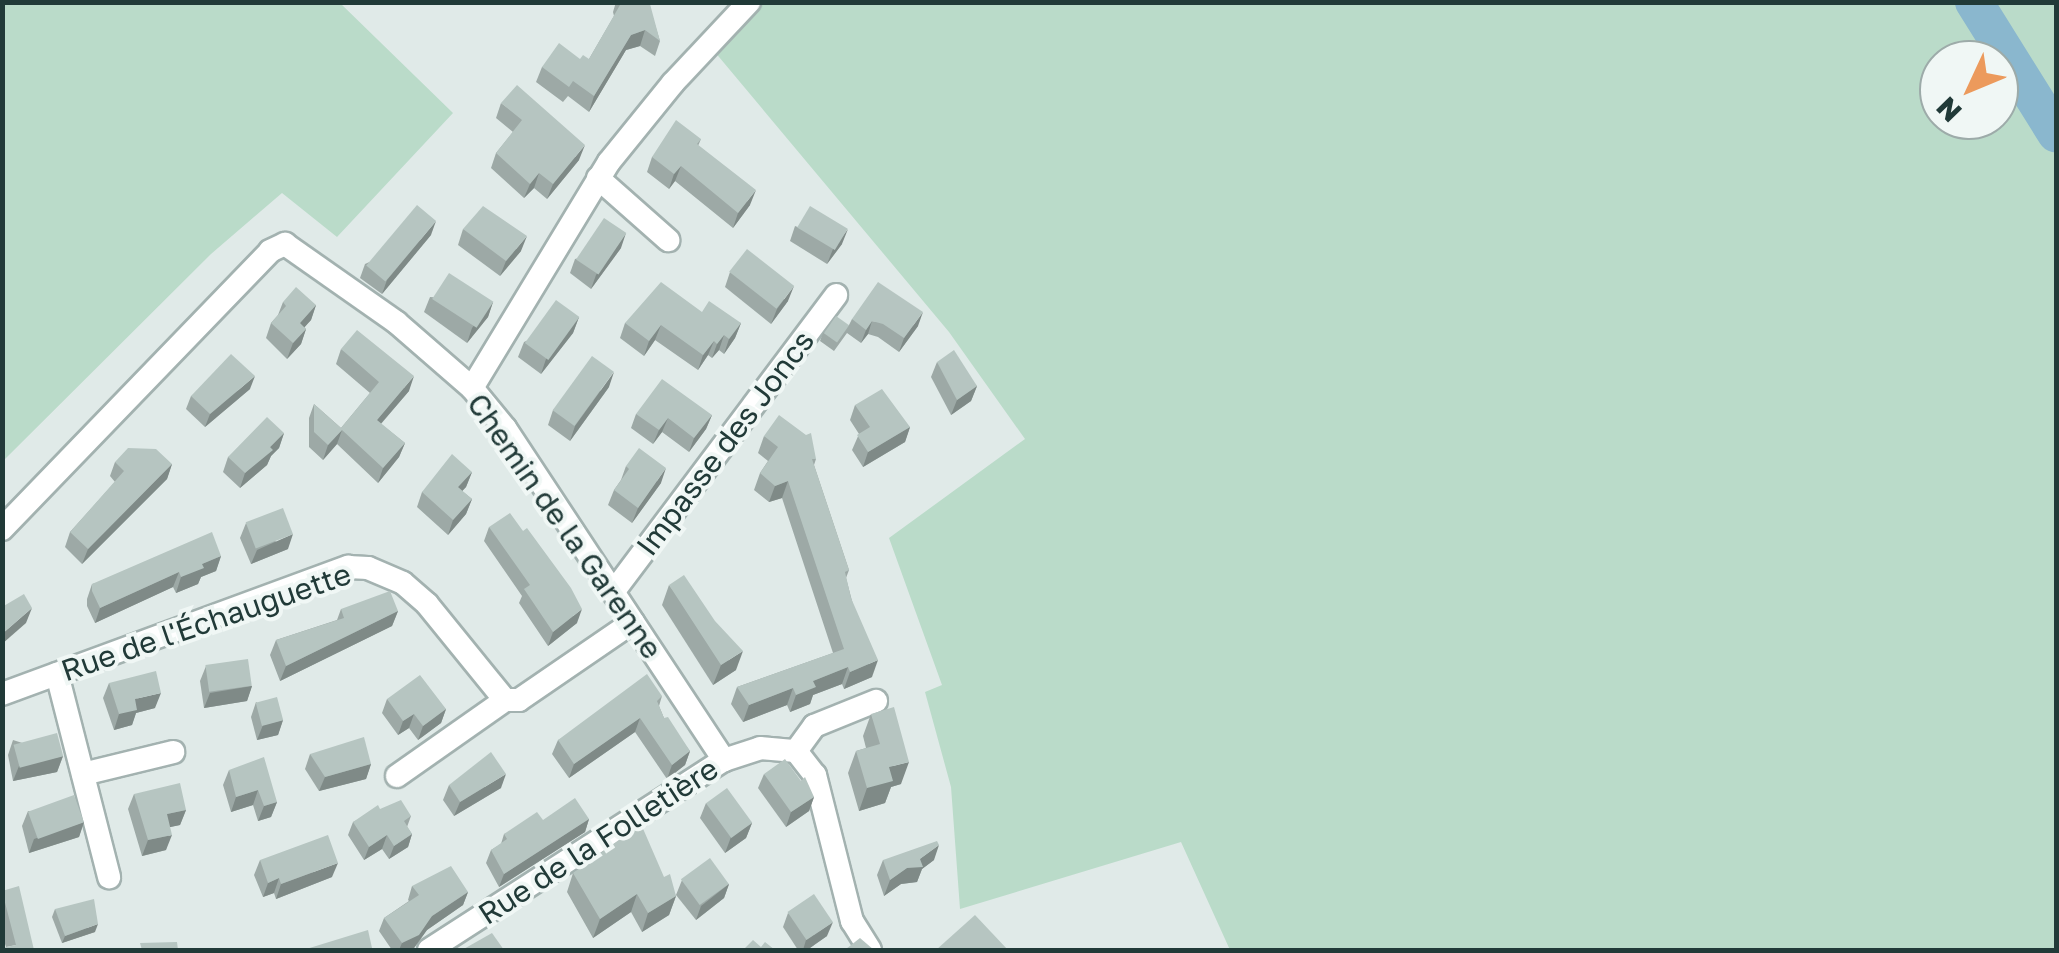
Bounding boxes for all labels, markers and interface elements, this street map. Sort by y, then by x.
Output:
north arrow [1919,40,2019,140]
text: N [1929,91,1968,129]
street label: Impasse des Joncs [629,323,821,563]
street label: Chemin de la Garenne [460,386,670,666]
street label: Rue de l'Échauguette [56,555,356,689]
street label: Rue de la Folletière [471,750,725,932]

